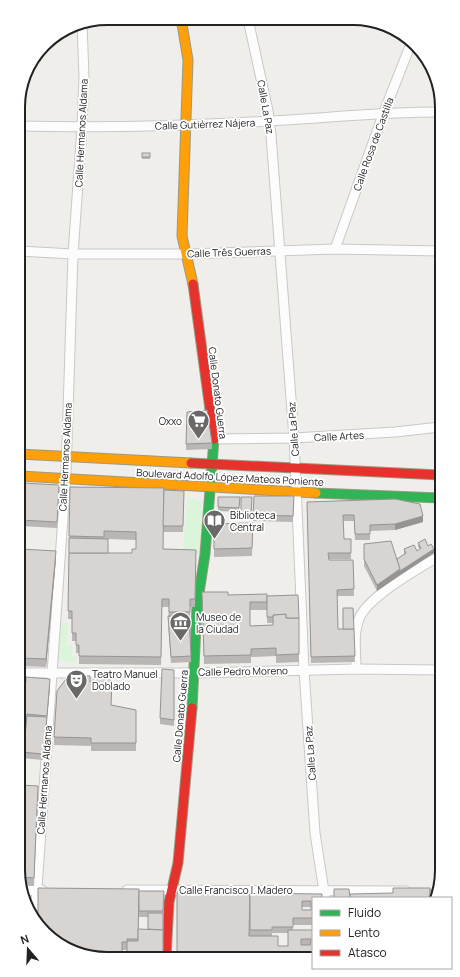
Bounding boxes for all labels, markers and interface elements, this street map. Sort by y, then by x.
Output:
street label: Calle Hermanos Aldama [71,78,91,188]
street label: Calle La Paz [254,79,278,135]
street label: Calle Rosa de Castilla [350,95,396,193]
street label: Calle Gutiérrez Nájera [155,115,255,133]
street label: Calle Três Guerras [187,244,271,260]
street label: Calle Donato Guerra [205,346,231,440]
street label: Calle La Paz [284,401,302,457]
street label: Calle Hermanos Aldama [55,402,75,512]
supermarket icon: Oxxo [185,408,211,441]
place label: Oxxo [159,414,182,428]
street label: Calle Artes [314,428,364,444]
street label: Boulevard Adolfo López Mateos Poniente [136,465,324,489]
library icon: Biblioteca Central [201,508,227,541]
place label: Biblioteca Central [230,508,276,534]
museum icon: Museo de la Ciudad [167,610,193,643]
place label: Museo de la Ciudad [196,610,241,636]
street label: Calle Pedro Moreno [198,663,288,679]
theatre icon: Teatro Manuel Doblado [64,667,90,700]
place label: Teatro Manuel Doblado [92,667,158,693]
street label: Calle Donato Guerra [169,669,191,763]
street label: Calle Hermanos Aldama [33,725,55,835]
street label: Calle La Paz [301,725,319,781]
street label: Calle Francisco I. Madero [179,883,293,897]
legend [312,897,452,969]
text: Fluido [348,904,381,921]
text: Lento [348,924,380,941]
north arrow [8,929,48,969]
text: N [18,931,31,947]
text: Atasco [348,944,387,961]

